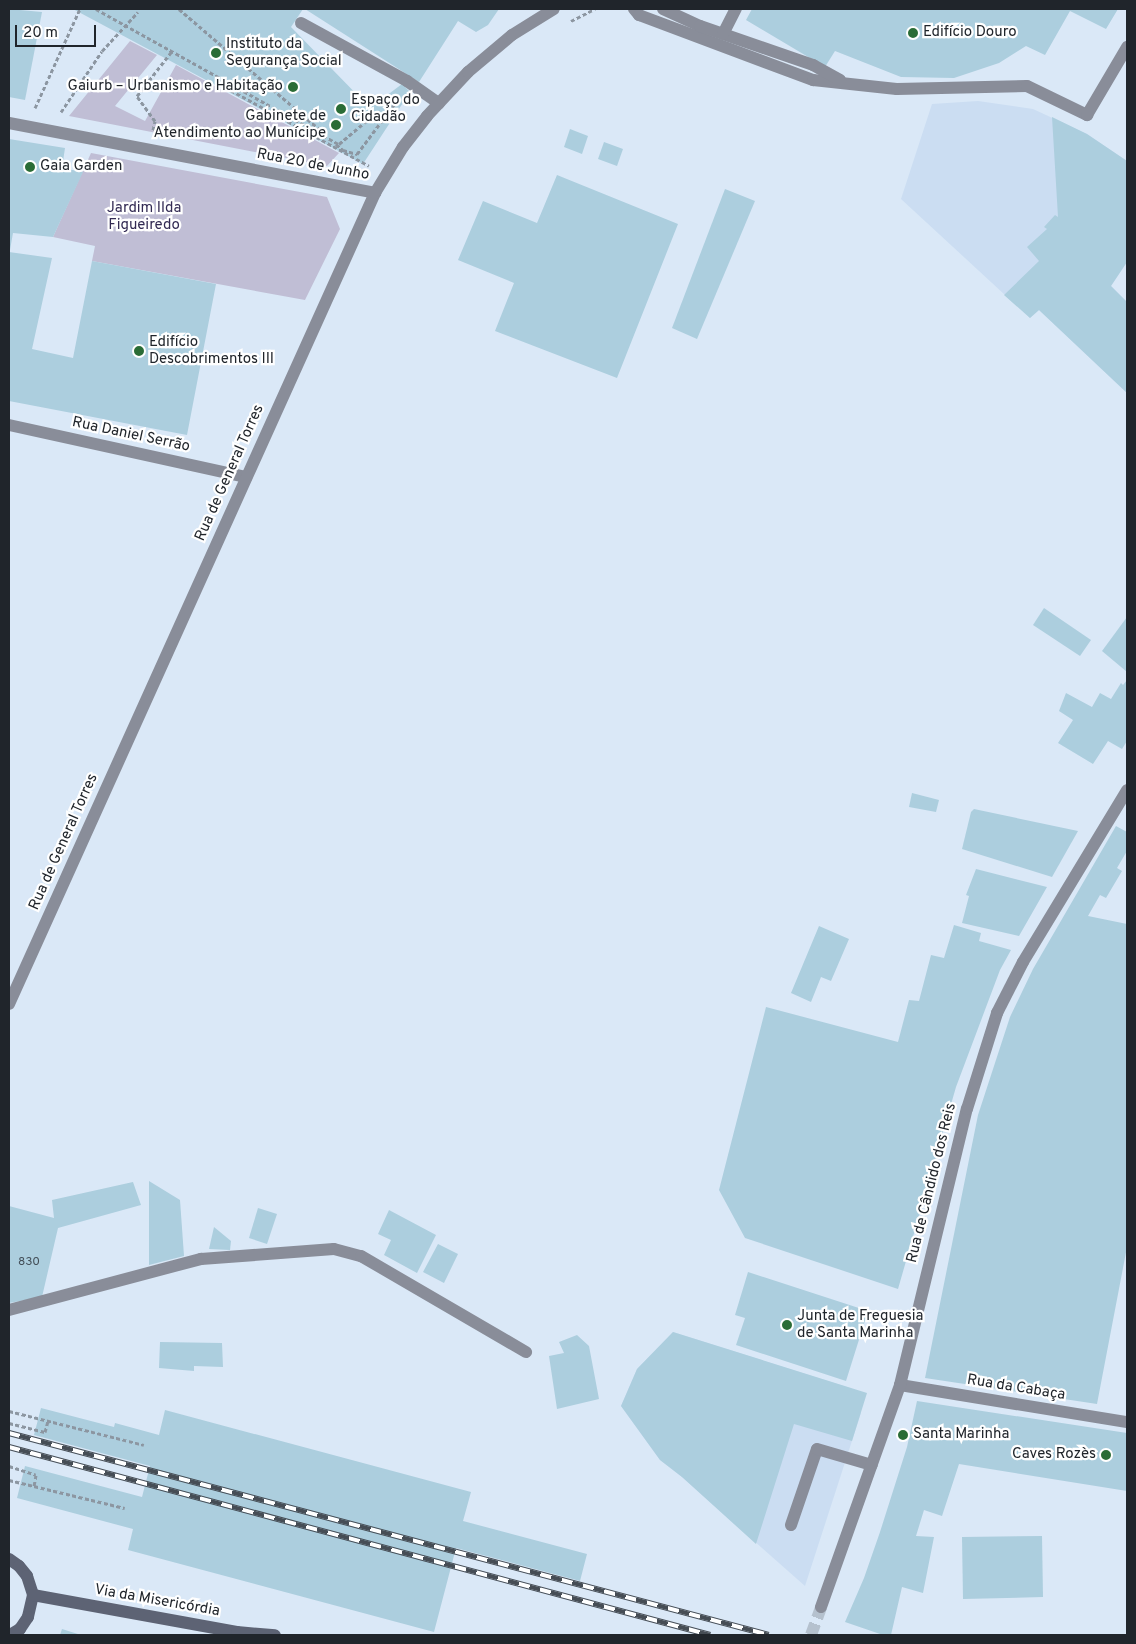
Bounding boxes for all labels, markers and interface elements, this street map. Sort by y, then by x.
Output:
scale bar [18,15,99,47]
text: 20 m [23,24,58,43]
place label: Edifício Douro [923,24,1017,42]
marker: Edifício Douro [907,27,919,39]
place label: Instituto da Segurança Social [226,35,342,70]
marker: Instituto da Segurança Social [210,47,222,59]
place label: Gaiurb – Urbanismo e Habitação [68,78,283,96]
marker: Gaiurb – Urbanismo e Habitação [287,81,299,93]
place label: Espaço do Cidadão [351,91,420,126]
marker: Espaço do Cidadão [335,103,347,115]
place label: Gabinete de Atendimento ao Munícipe [154,107,326,142]
marker: Gabinete de Atendimento ao Munícipe [330,119,342,131]
street label: Rua 20 de Junho [255,145,371,185]
place label: Gaia Garden [40,158,122,176]
marker: Gaia Garden [24,161,36,173]
park label: Jardim Ilda Figueiredo [107,199,181,234]
place label: Edifício Descobrimentos III [149,333,274,368]
marker: Edifício Descobrimentos III [133,345,145,357]
street label: Rua de General Torres [192,402,268,544]
street label: Rua Daniel Serrão [70,414,192,456]
street label: Rua de General Torres [26,771,102,913]
street label: Rua de Cândido dos Reis [903,1101,961,1265]
house number: 830 [18,1256,40,1270]
place label: Junta de Freguesia de Santa Marinha [797,1307,923,1342]
marker: Junta de Freguesia de Santa Marinha [781,1319,793,1331]
street label: Rua da Cabaça [966,1371,1066,1405]
place label: Santa Marinha [913,1426,1009,1444]
marker: Santa Marinha [897,1429,909,1441]
place label: Caves Rozès [1012,1446,1096,1464]
marker: Caves Rozès [1100,1449,1112,1461]
street label: Via da Misericórdia [93,1581,221,1621]

